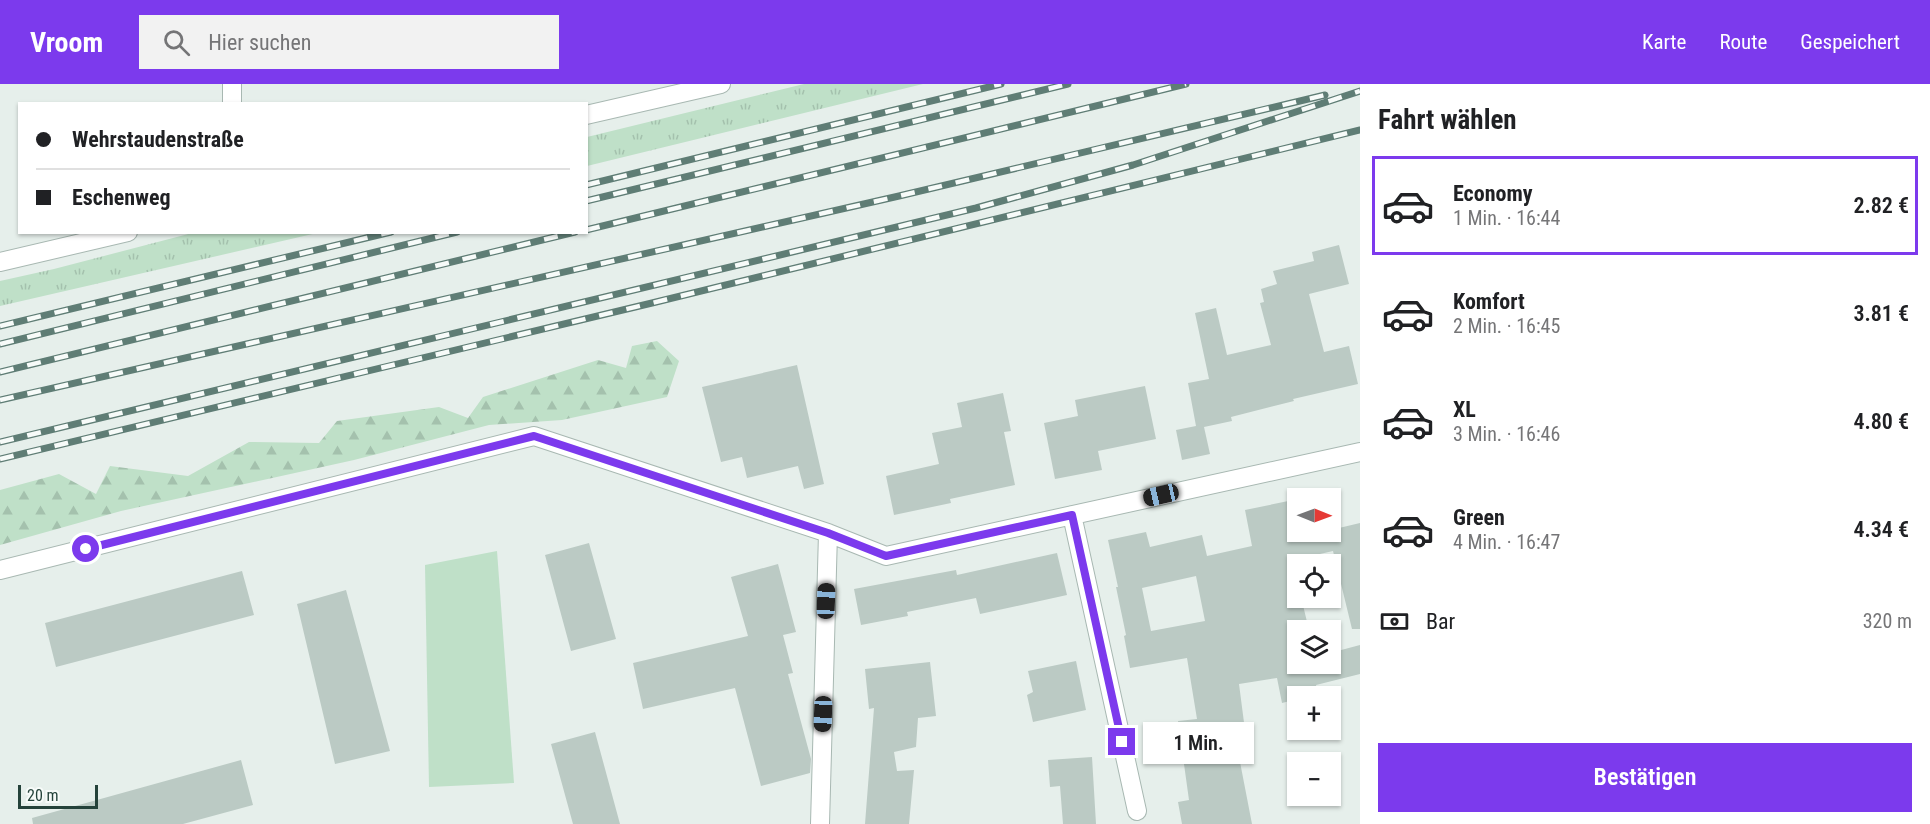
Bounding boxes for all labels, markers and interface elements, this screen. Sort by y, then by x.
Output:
search box [139,15,559,69]
text: Vroom [30,26,103,59]
icon: search [160,26,193,59]
text: Hier suchen [208,30,311,55]
text: Karte [1642,30,1686,54]
text: Route [1719,30,1767,54]
text: Gespeichert [1800,30,1900,54]
text: Fahrt wählen [1378,104,1517,136]
text: Wehrstaudenstraße [72,127,244,152]
icon: car [1381,179,1435,233]
text: Economy [1453,181,1533,206]
text: Eschenweg [72,185,171,210]
text: 2.82 € [1853,193,1909,218]
text: 1 Min. · 16:44 [1453,206,1560,230]
icon: car [1381,287,1435,341]
text: Komfort [1453,289,1525,314]
text: 3.81 € [1853,301,1909,326]
text: 2 Min. · 16:45 [1453,314,1560,338]
icon: car [1381,395,1435,449]
text: XL [1453,397,1476,422]
text: 4.80 € [1853,409,1909,434]
text: 3 Min. · 16:46 [1453,422,1560,446]
car [1141,482,1181,508]
north arrow [1287,488,1341,542]
map controls [1287,488,1341,806]
icon: car [1381,503,1435,557]
text: Green [1453,505,1505,530]
text: 4.34 € [1853,517,1909,542]
text: 4 Min. · 16:47 [1453,530,1560,554]
route start [72,535,99,562]
button: locate [1287,554,1341,608]
car [816,583,836,619]
icon: cash [1378,605,1411,638]
text: Bar [1426,609,1455,634]
text: 320 m [1863,609,1912,633]
button: layers [1287,620,1341,674]
button: + [1287,686,1341,740]
car [813,696,833,732]
callout: 1 Min. [1143,721,1254,763]
route end [1108,728,1135,755]
text: 1 Min. [1173,731,1224,755]
button: Bestätigen [1378,743,1912,812]
button: − [1287,752,1341,806]
scale bar [18,782,98,810]
text: 20 m [27,786,59,805]

